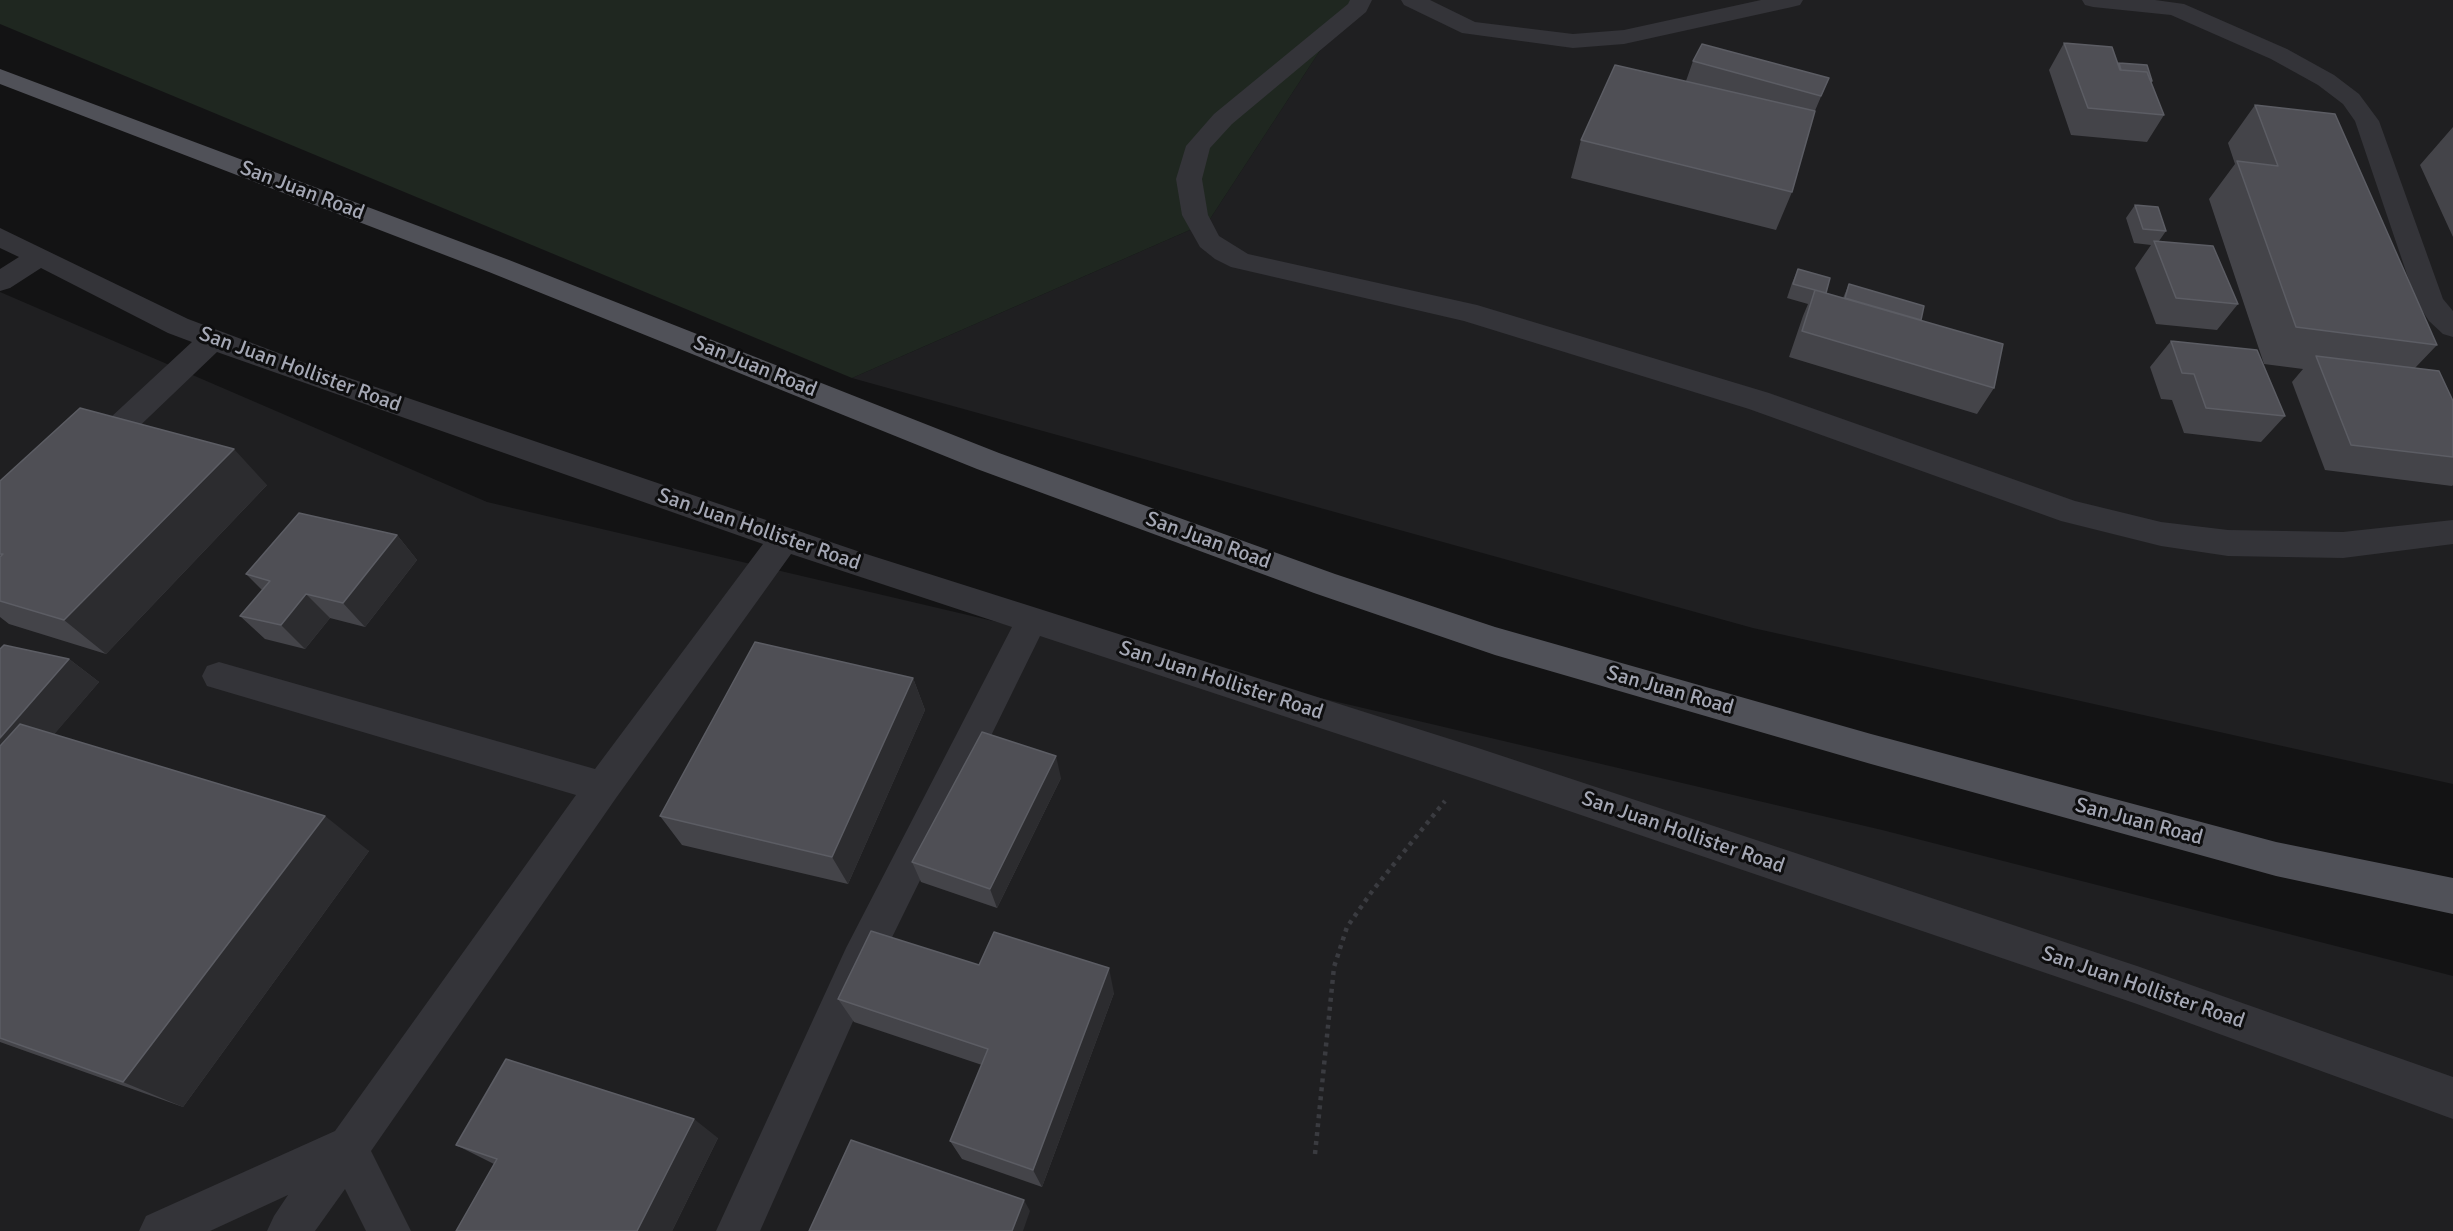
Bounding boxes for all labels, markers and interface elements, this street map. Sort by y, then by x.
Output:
street label: San Juan Road [236,156,368,226]
street label: San Juan Hollister Road [196,322,404,418]
street label: San Juan Road [690,331,820,403]
street label: San Juan Hollister Road [654,483,864,577]
street label: San Juan Road [1142,507,1274,575]
street label: San Juan Hollister Road [1116,636,1326,726]
street label: San Juan Road [1604,661,1736,721]
street label: San Juan Hollister Road [1578,786,1788,880]
street label: San Juan Road [2072,793,2206,851]
street label: San Juan Hollister Road [2038,941,2248,1035]

